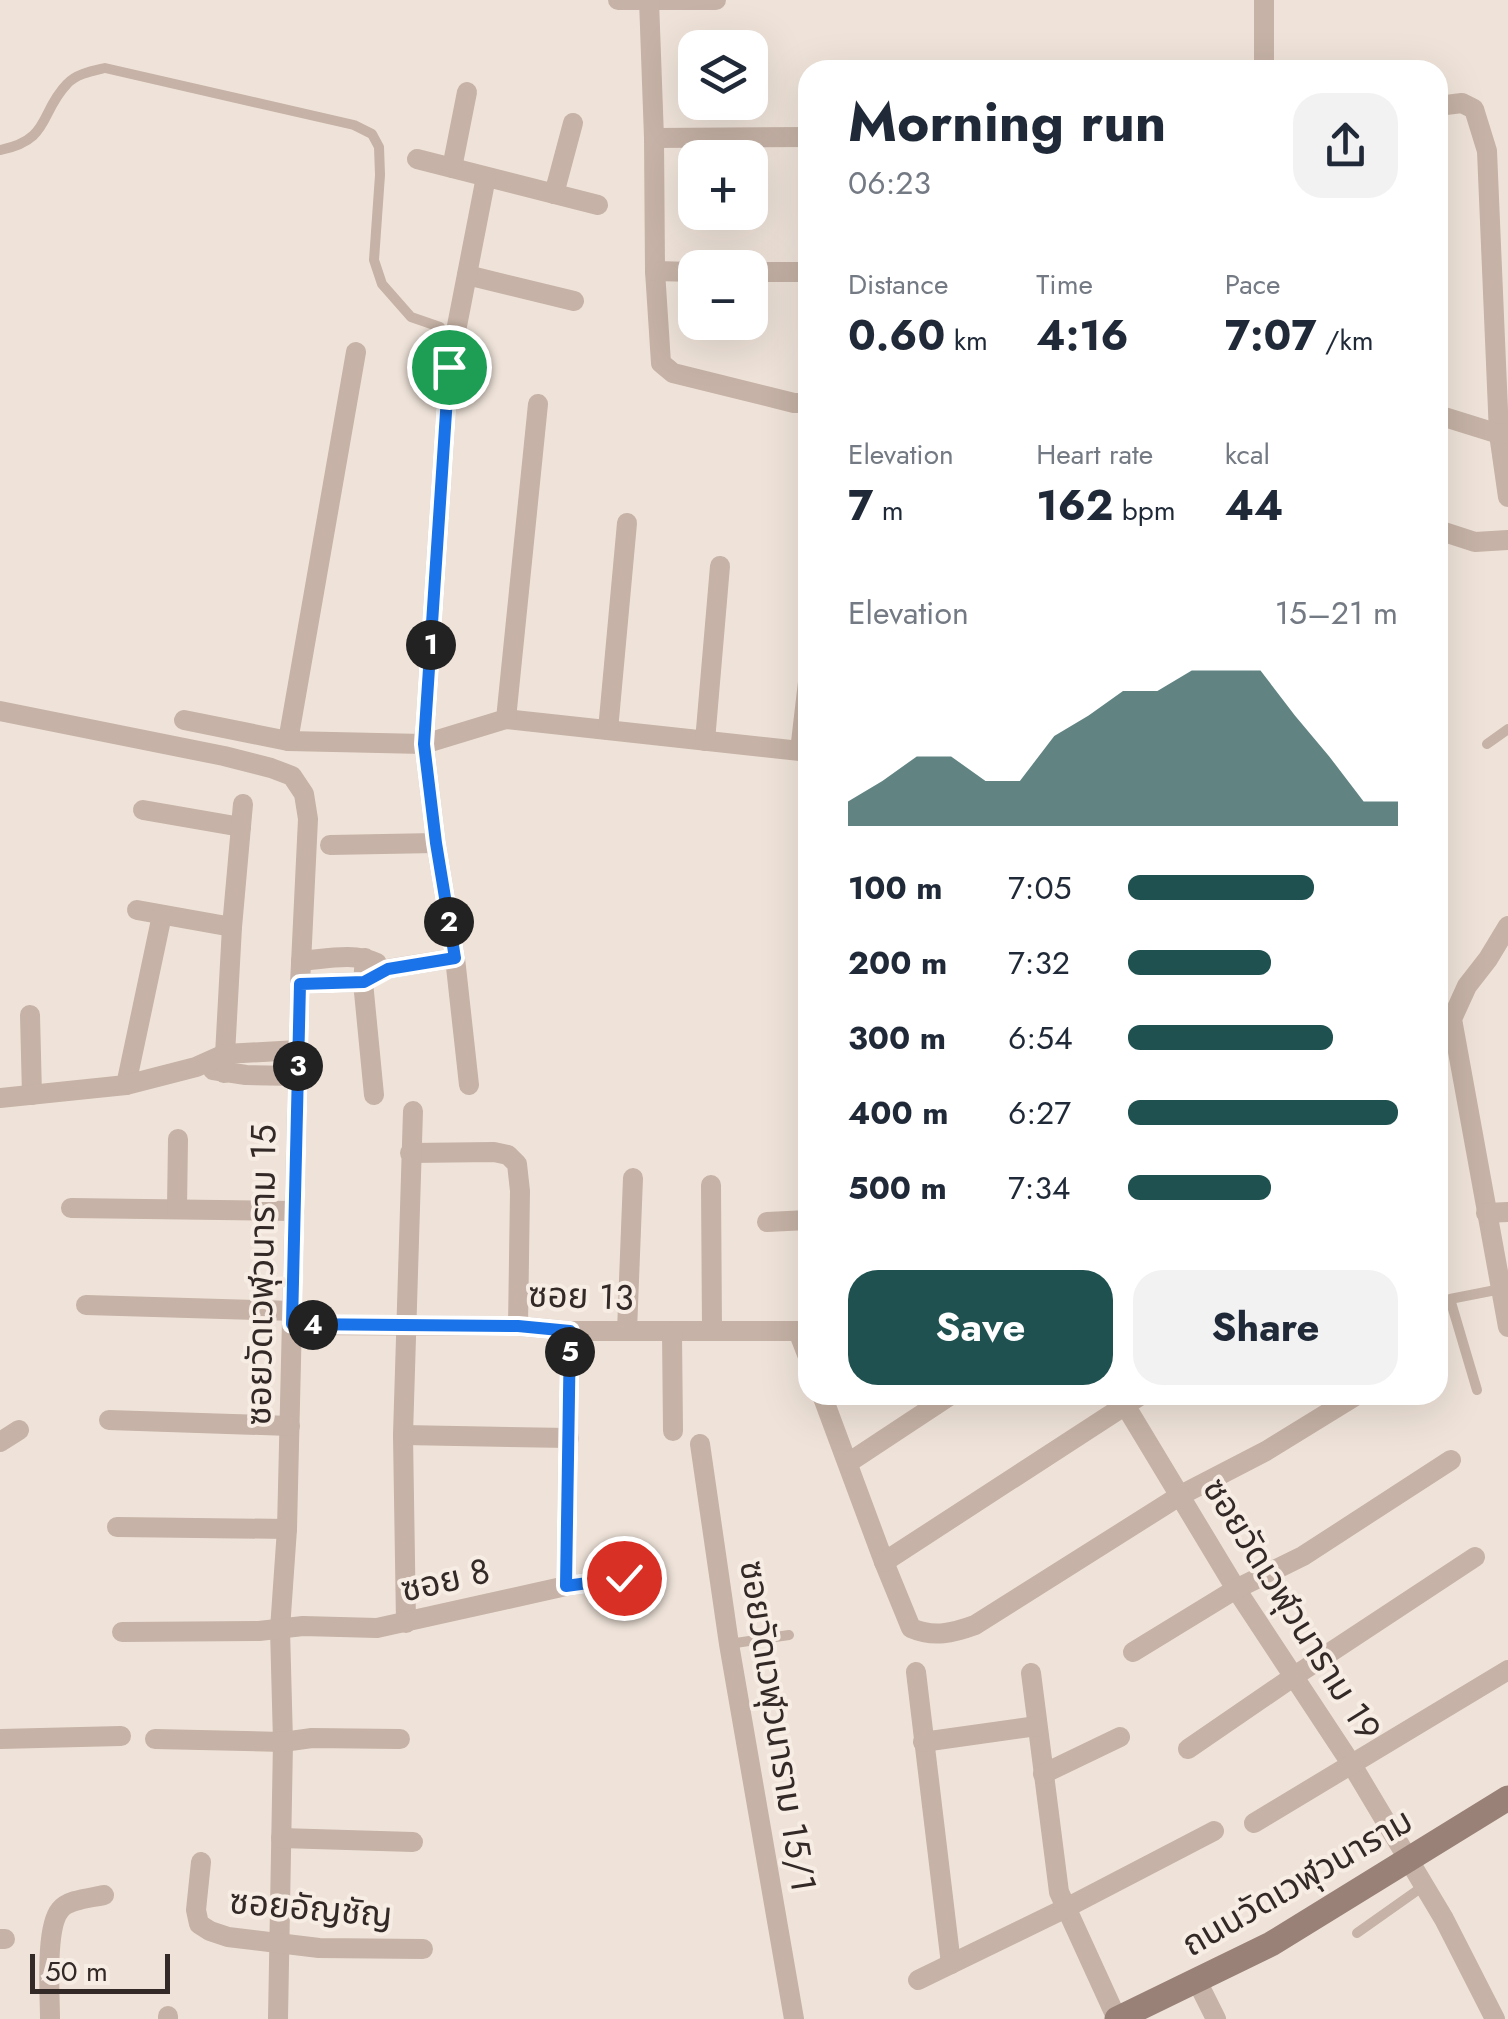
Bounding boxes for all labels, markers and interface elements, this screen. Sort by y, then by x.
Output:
map controls [678,30,768,340]
button: layers [678,30,768,120]
text: Morning run [848,82,1166,162]
button: share [1293,93,1398,198]
button: + [678,140,768,230]
text: 06:23 [848,160,931,206]
button: − [678,250,768,340]
text: Distance [848,264,948,305]
text: Time [1036,264,1093,305]
text: Pace [1225,264,1280,305]
text: 0.60 [848,305,945,366]
text: 4:16 [1036,305,1129,366]
text: 7:07 [1225,305,1317,366]
text: km [945,320,988,361]
text: /km [1317,320,1374,361]
pin [407,325,492,410]
icon: arrive [422,340,477,395]
text: Elevation [848,434,954,475]
text: Heart rate [1036,434,1153,475]
text: kcal [1225,434,1270,475]
text: 7 [848,475,873,536]
text: 162 [1036,475,1113,536]
text: 44 [1225,475,1283,536]
text: m [873,490,904,531]
text: bpm [1113,490,1176,531]
text: Elevation [848,590,969,636]
text: 15–21 m [1275,590,1398,636]
pin: 1 [406,620,456,670]
text: 1 [424,624,438,665]
text: 100 m [848,865,943,911]
text: 7:05 [1008,865,1072,911]
pin: 2 [424,897,474,947]
text: 2 [440,901,458,942]
text: 200 m [848,940,947,986]
text: 7:32 [1008,940,1070,986]
text: 300 m [848,1015,946,1061]
text: 6:54 [1008,1015,1073,1061]
pin: 3 [273,1041,323,1091]
text: 3 [289,1045,307,1086]
text: 400 m [848,1090,949,1136]
text: 6:27 [1008,1090,1071,1136]
street label: ซอยวัดเวฬุวนาราม 15 [233,1124,289,1426]
text: 500 m [848,1165,947,1211]
text: 7:34 [1008,1165,1071,1211]
street label: ซอย 13 [527,1269,635,1323]
button: Save [848,1270,1113,1385]
button: Share [1133,1270,1398,1385]
pin: 4 [288,1300,338,1350]
text: 4 [303,1304,323,1345]
pin: 5 [545,1327,595,1377]
text: 5 [561,1331,579,1372]
street label: ซอยวัดเวฬุวนาราม 19 [1191,1468,1393,1750]
pin [582,1536,667,1621]
street label: ซอย 8 [396,1546,494,1614]
icon: check [597,1551,652,1606]
street label: ซอยวัดเวฬุวนาราม 15/1 [727,1557,829,1895]
street label: ถนนวัดเวฬุวนาราม [1172,1796,1422,1968]
street label: ซอยอัญชัญ [227,1876,395,1940]
scale bar [30,1949,170,1994]
text: 50 m [45,1951,108,1992]

